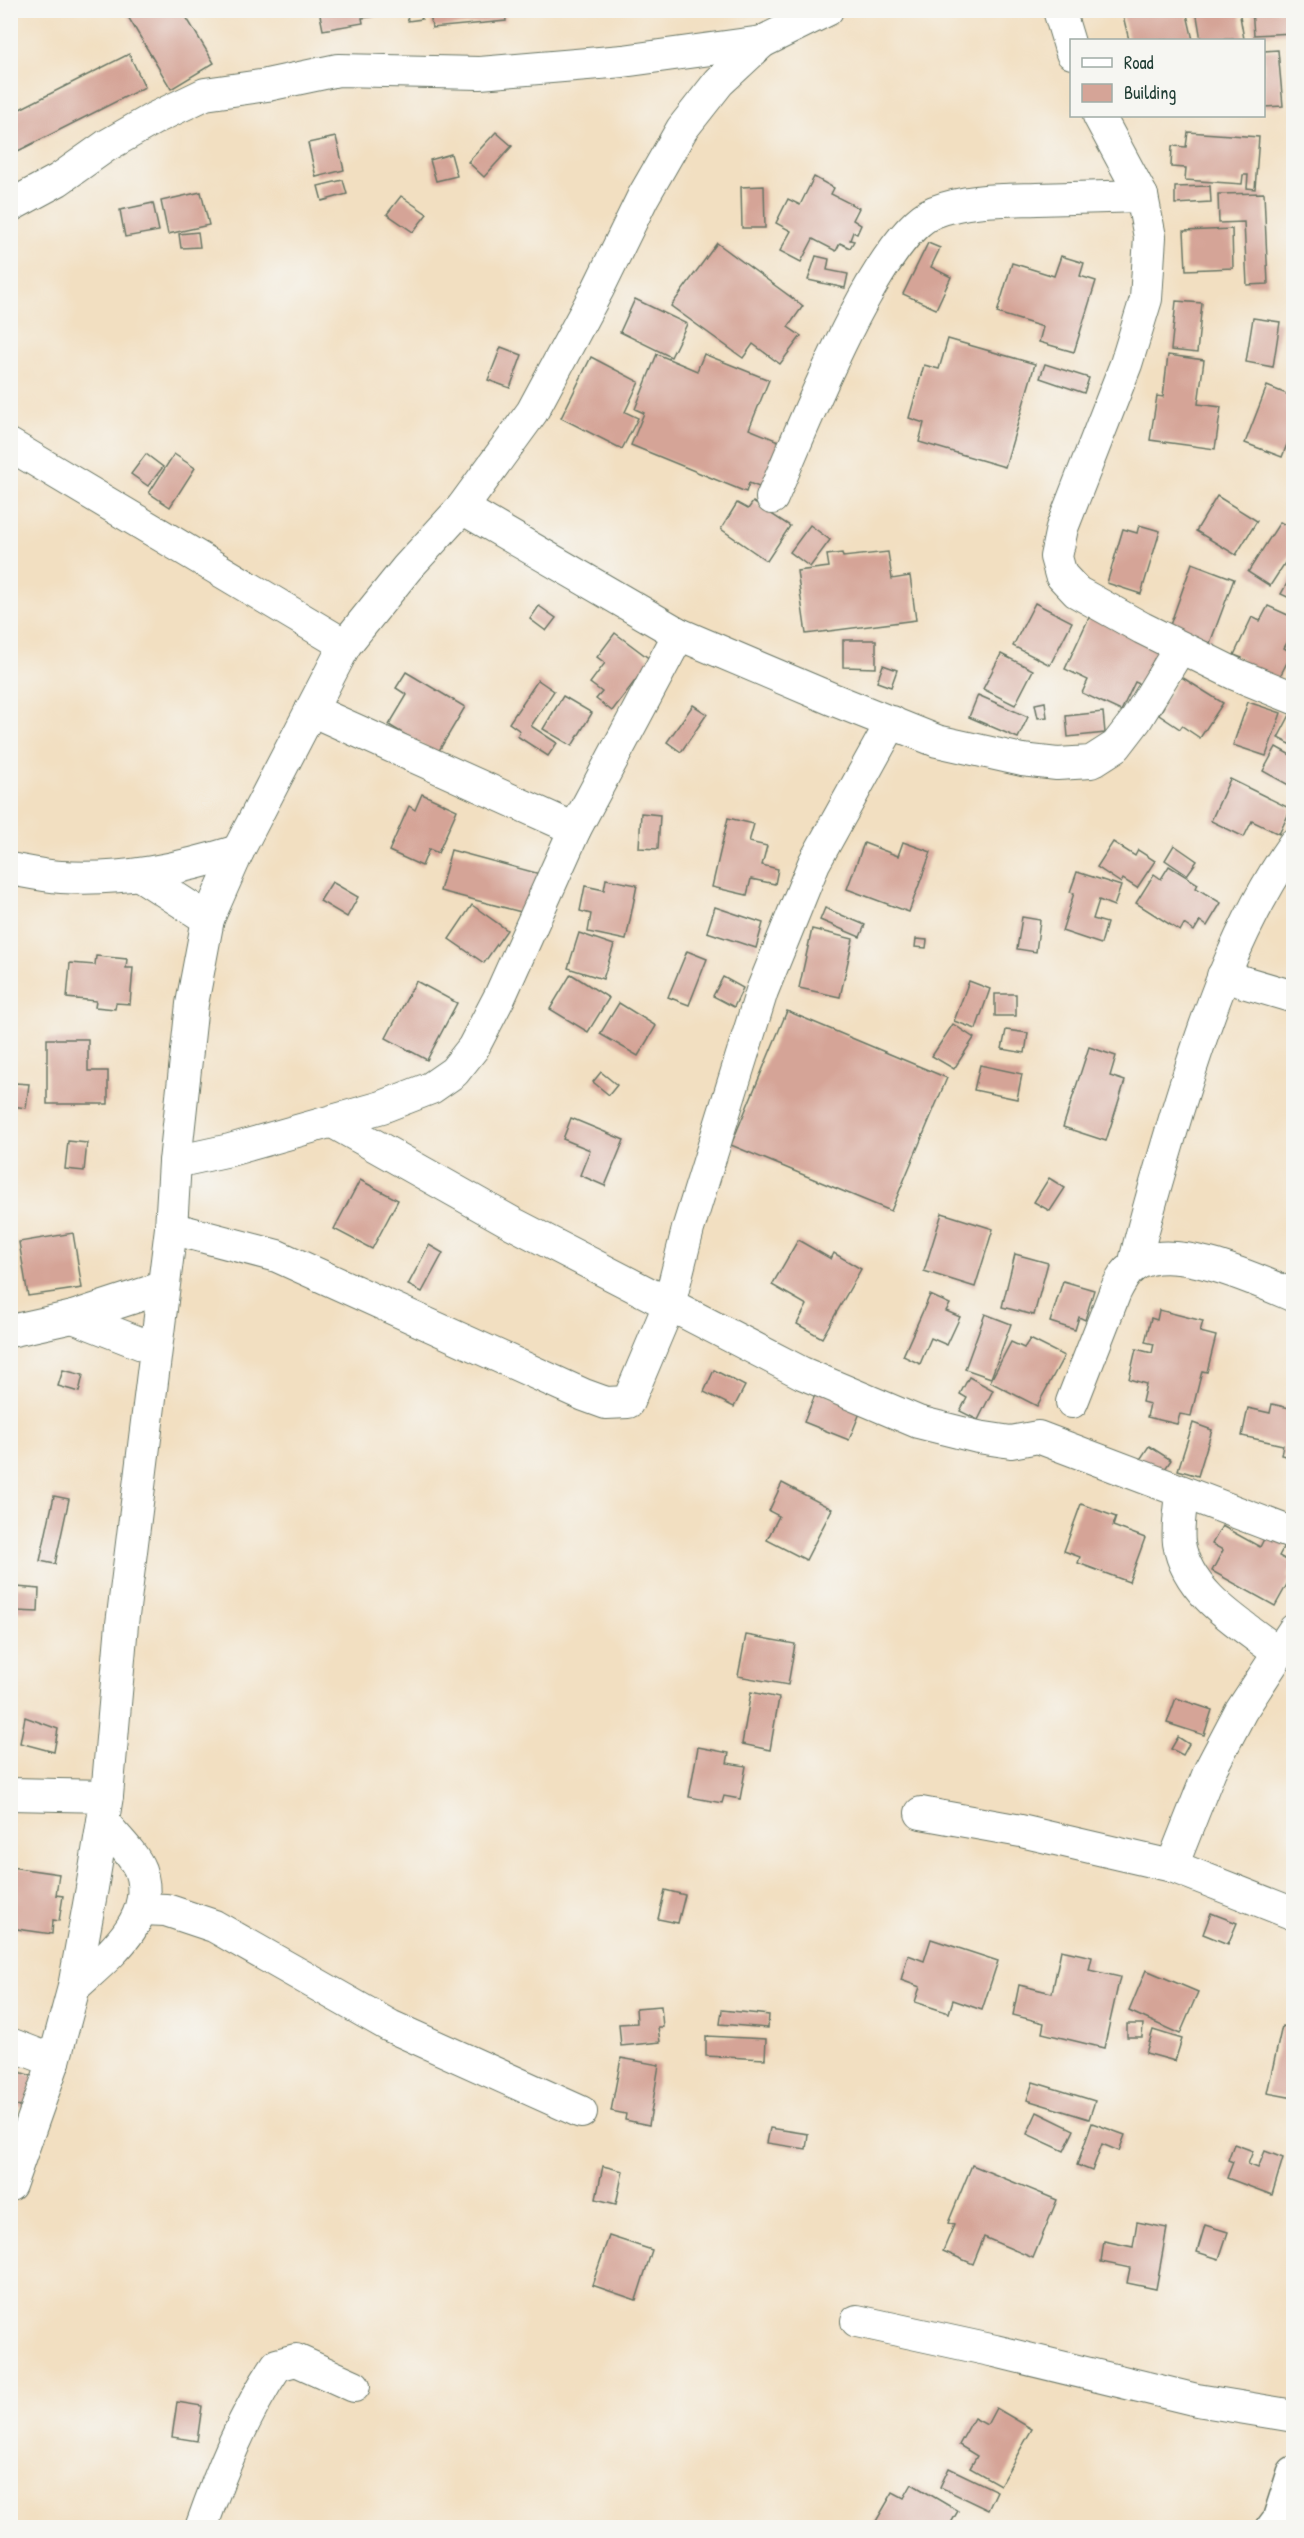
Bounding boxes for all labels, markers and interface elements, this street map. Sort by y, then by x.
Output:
legend [1070,39,1265,117]
text: Road [1124,50,1154,75]
text: Building [1124,80,1176,105]

